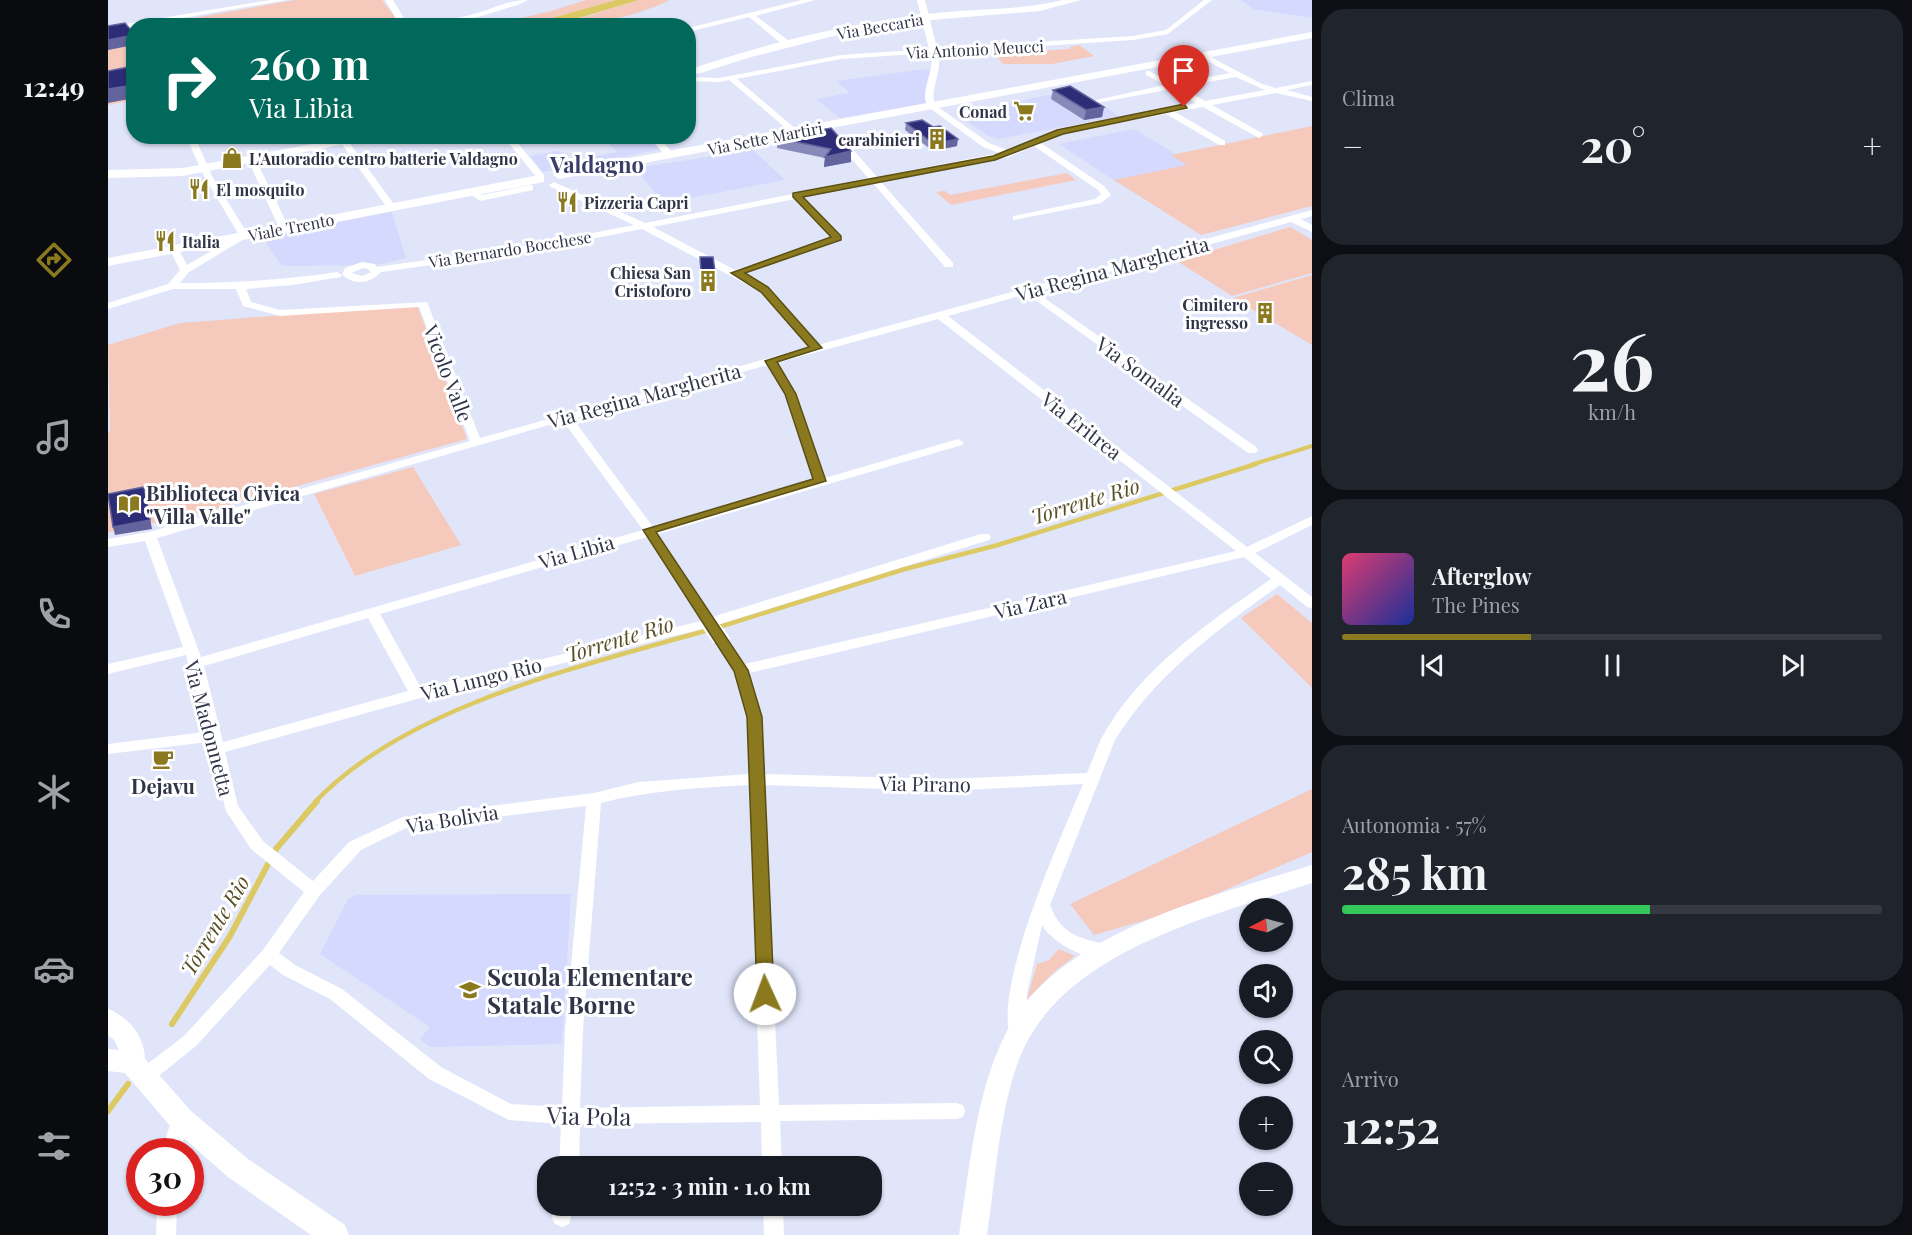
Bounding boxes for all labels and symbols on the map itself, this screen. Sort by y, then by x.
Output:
street label: Via Beccaria [834,8,925,44]
street label: Via Antonio Meucci [905,35,1045,63]
pin [1158,45,1209,107]
supermarket icon: Conad [1012,99,1036,123]
place label: Conad [959,101,1007,122]
street label: Via Sette Martiri [705,117,825,160]
building icon: carabinieri [925,127,949,151]
place label: carabinieri [838,129,920,150]
shop icon: L'Autoradio centro batterie Valdagno [220,146,244,170]
place label: L'Autoradio centro batterie Valdagno [249,148,518,169]
district label: Valdagno [549,149,644,179]
restaurant icon: El mosquito [187,177,211,201]
place label: El mosquito [216,179,304,200]
restaurant icon: Pizzeria Capri [555,190,579,214]
place label: Pizzeria Capri [584,192,689,213]
street label: Viale Trento [245,208,336,246]
street label: Via Bernardo Bocchese [426,226,593,272]
restaurant icon: Italia [153,229,177,253]
street label: Via Regina Margherita [1011,229,1212,307]
place label: Italia [182,231,221,252]
place label: Chiesa San Cristoforo [610,262,691,301]
building icon: Chiesa San Cristoforo [696,269,720,293]
place label: Cimitero ingresso [1182,294,1248,333]
building icon: Cimitero ingresso [1253,301,1277,325]
street label: Vicolo Valle [418,320,480,425]
street label: Via Somalia [1090,329,1191,412]
street label: Via Regina Margherita [543,356,744,434]
street label: Via Eritrea [1035,384,1128,465]
water label: Torrente Rio [1027,470,1143,530]
place label: Biblioteca Civica "Villa Valle" [146,479,301,529]
library icon: Biblioteca Civica "Villa Valle" [117,492,141,516]
street label: Via Libia [534,527,617,575]
street label: Via Zara [990,582,1069,625]
water label: Torrente Rio [561,608,677,668]
street label: Via Lungo Rio [417,650,544,706]
street label: Via Madonnetta [179,656,241,799]
cafe icon: Dejavu [151,747,175,771]
street label: Via Pirano [878,769,971,797]
place label: Dejavu [131,772,195,799]
street label: Via Bolivia [403,797,500,839]
water label: Torrente Rio [173,870,255,980]
north arrow [1239,898,1293,952]
place label: Scuola Elementare Statale Borne [487,960,693,1020]
position arrow [733,962,797,1026]
school or university icon: Scuola Elementare Statale Borne [458,978,482,1002]
street label: Via Pola [545,1098,632,1132]
speed limit sign: 30 [126,1138,204,1216]

